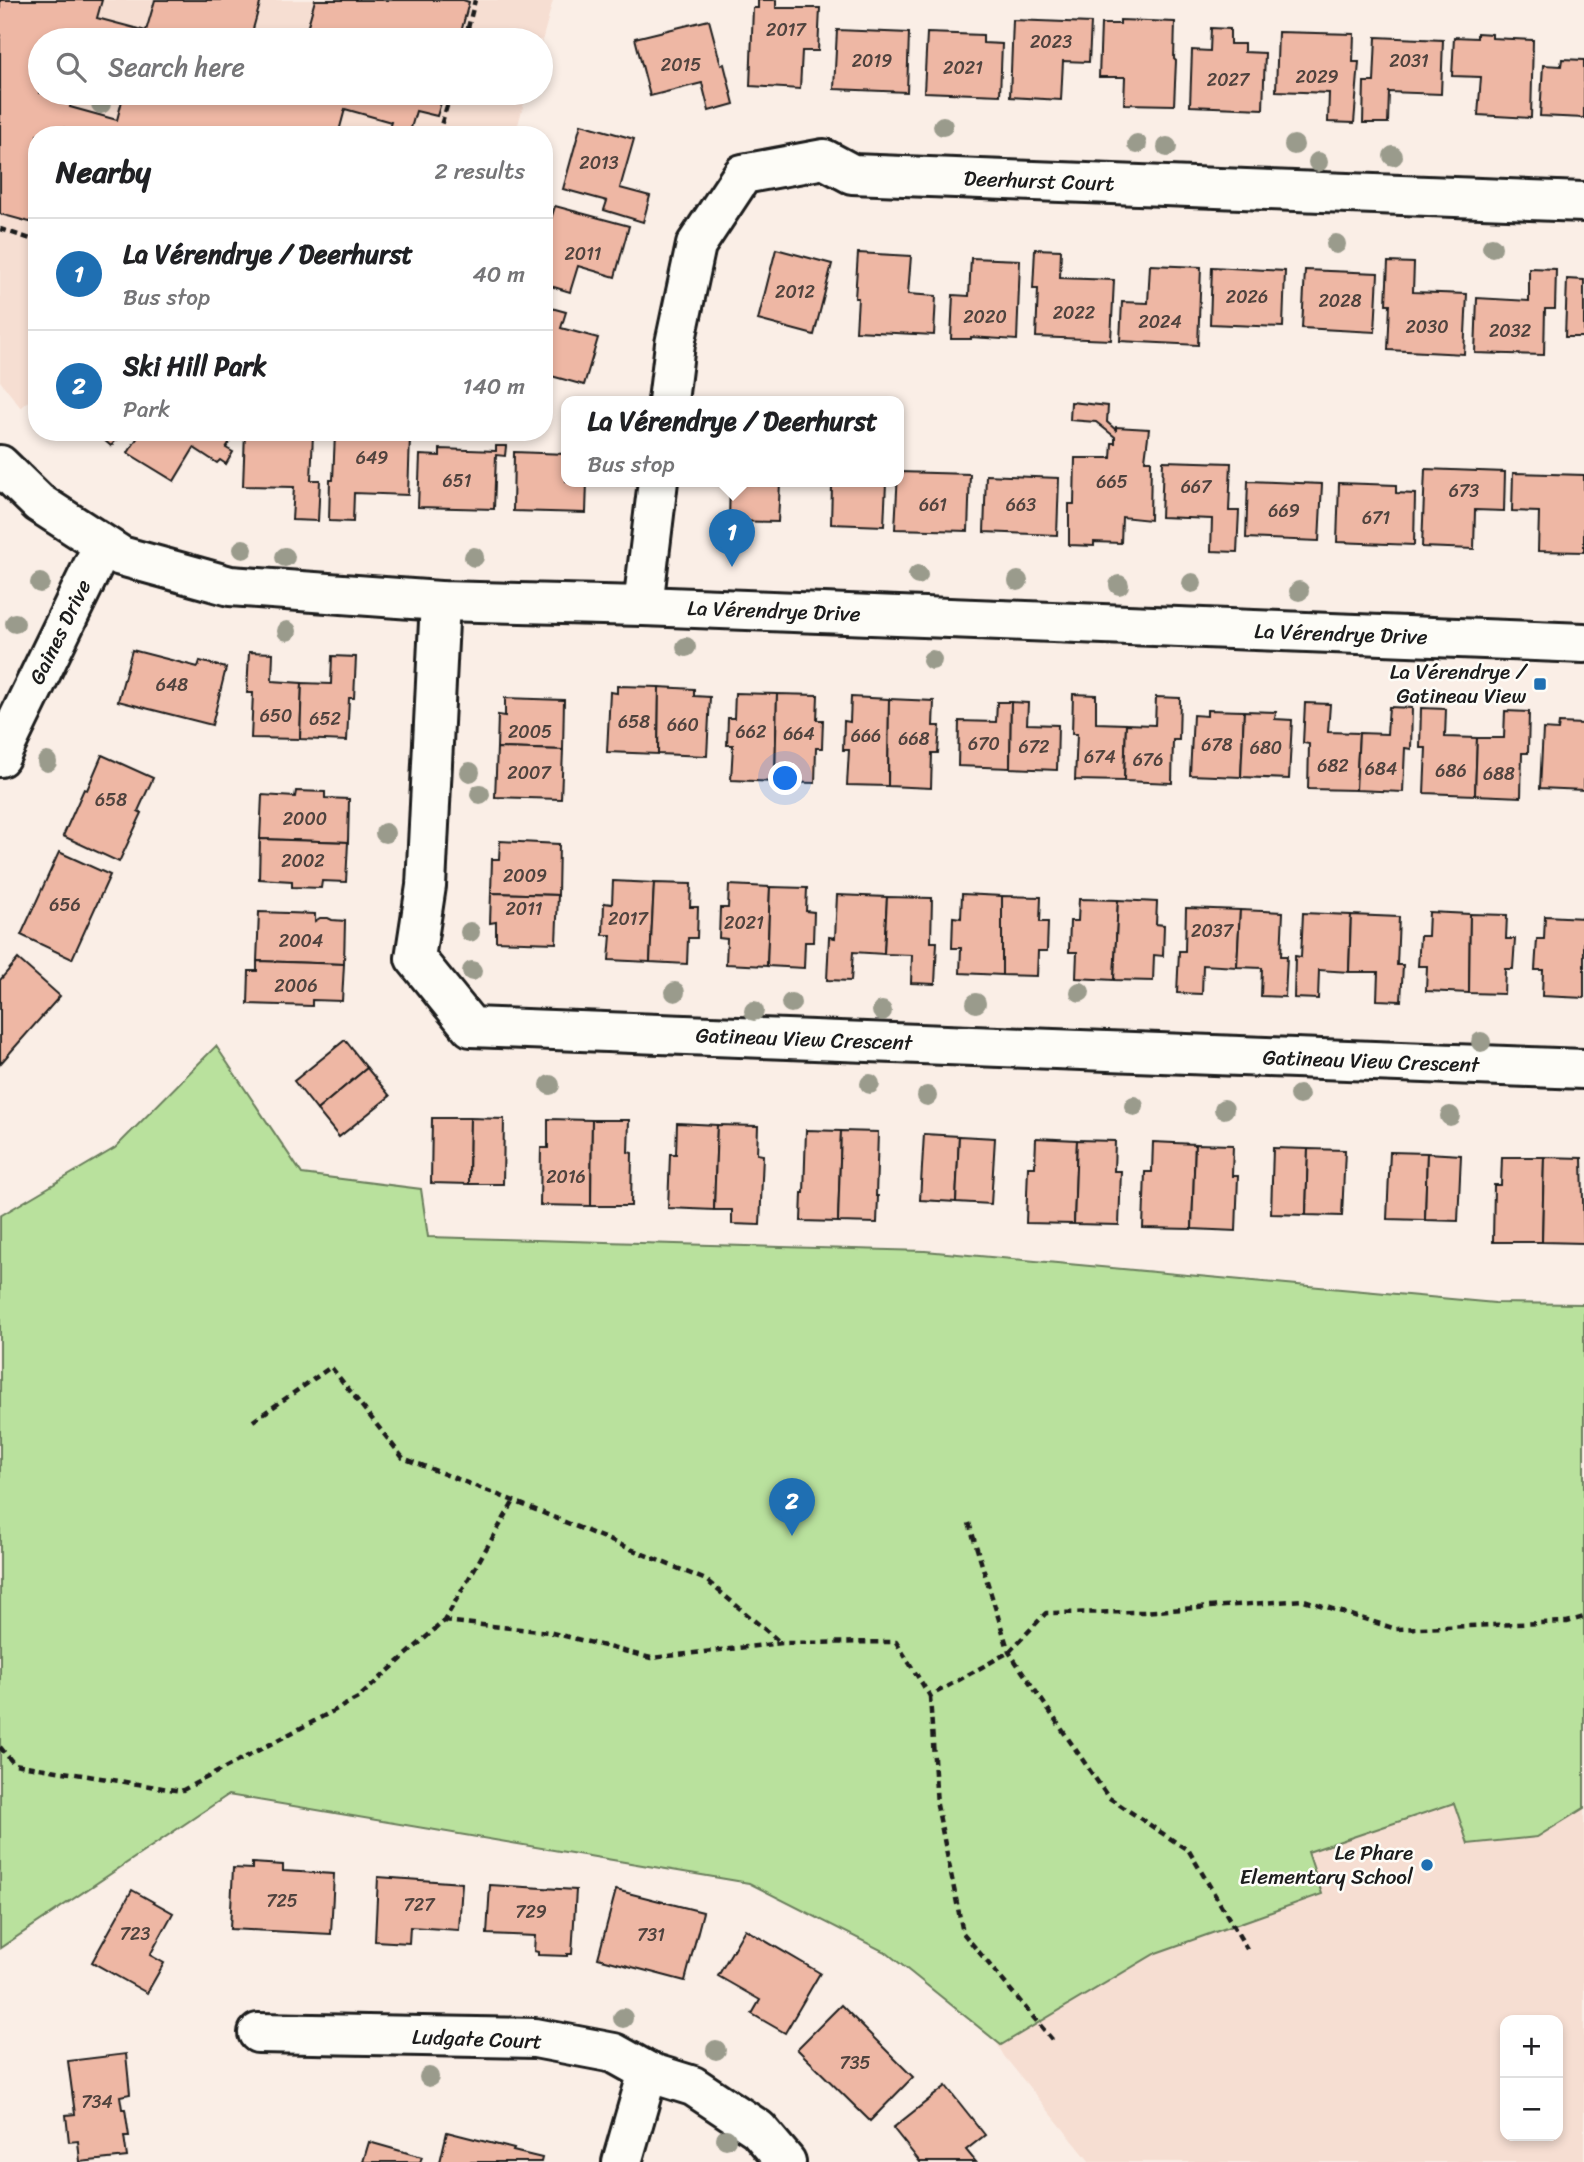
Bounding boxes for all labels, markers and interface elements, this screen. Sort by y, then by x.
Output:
house number: 2017 [766,14,808,46]
house number: 2023 [1030,26,1072,58]
search box [28,28,553,105]
text: Search here [108,44,245,90]
house number: 2019 [852,45,892,77]
house number: 2031 [1389,45,1429,77]
icon: search [52,48,90,86]
house number: 2015 [661,49,701,81]
house number: 2021 [943,52,983,84]
house number: 2029 [1295,61,1339,93]
house number: 2027 [1207,64,1251,96]
text: Nearby [56,145,151,199]
house number: 2013 [579,147,619,179]
text: 2 results [434,151,525,192]
street label: Deerhurst Court [963,159,1115,203]
text: La Vérendrye / Deerhurst [123,231,413,277]
house number: 2011 [564,238,602,270]
text: 1 [74,254,84,295]
text: 40 m [472,254,525,295]
house number: 2012 [775,276,815,308]
text: Bus stop [123,277,210,318]
house number: 2026 [1226,281,1268,313]
house number: 2028 [1318,285,1362,317]
house number: 2022 [1053,297,1095,329]
house number: 2020 [963,301,1007,333]
house number: 2024 [1138,306,1182,338]
house number: 2030 [1405,311,1449,343]
house number: 2032 [1489,315,1531,347]
text: Ski Hill Park [123,343,267,389]
text: 2 [72,366,86,407]
text: 140 m [463,366,525,407]
text: Park [123,389,170,430]
popup [561,396,904,487]
text: La Vérendrye / Deerhurst [588,398,877,444]
house number: 649 [356,442,388,474]
text: Bus stop [588,444,675,485]
house number: 651 [443,465,472,497]
house number: 665 [1096,466,1128,498]
house number: 667 [1181,471,1213,503]
house number: 673 [1449,475,1479,507]
house number: 661 [919,489,947,521]
house number: 663 [1006,489,1036,521]
house number: 669 [1268,495,1300,527]
house number: 671 [1362,502,1390,534]
pin: 1 [709,509,755,567]
street label: Gaines Drive [18,572,102,691]
street label: La Vérendrye Drive [687,589,861,633]
street label: La Vérendrye Drive [1254,612,1428,656]
place label: La Vérendrye / Gatineau View [1390,653,1529,715]
house number: 648 [156,669,188,701]
marker: La Vérendrye / Gatineau View [1532,676,1548,692]
house number: 650 [260,700,292,732]
house number: 652 [309,703,341,735]
house number: 658 [618,706,650,738]
house number: 660 [667,709,699,741]
house number: 2005 [508,716,552,748]
house number: 662 [736,716,766,748]
house number: 664 [783,718,815,750]
house number: 666 [851,720,881,752]
house number: 668 [898,723,930,755]
house number: 670 [968,728,1000,760]
house number: 678 [1201,729,1233,761]
house number: 672 [1019,731,1049,763]
house number: 680 [1250,732,1282,764]
house number: 674 [1084,741,1116,773]
house number: 676 [1133,744,1163,776]
house number: 682 [1317,750,1349,782]
house number: 684 [1365,753,1397,785]
house number: 686 [1435,755,1467,787]
house number: 2007 [507,757,552,789]
house number: 688 [1483,758,1515,790]
your location [768,761,802,795]
house number: 658 [95,784,127,816]
house number: 2000 [283,803,327,835]
house number: 2002 [281,845,325,877]
house number: 2009 [503,860,547,892]
house number: 656 [49,889,81,921]
house number: 2011 [505,893,543,925]
house number: 2017 [608,903,650,935]
house number: 2021 [724,907,764,939]
house number: 2037 [1191,915,1235,947]
house number: 2004 [279,925,323,957]
house number: 2006 [274,970,318,1002]
street label: Gatineau View Crescent [695,1016,914,1062]
street label: Gatineau View Crescent [1262,1038,1481,1084]
house number: 2016 [546,1161,586,1193]
pin: 2 [769,1478,815,1536]
place label: Le Phare Elementary School [1240,1834,1414,1896]
marker: Le Phare Elementary School [1419,1857,1435,1873]
house number: 725 [266,1885,298,1917]
house number: 727 [404,1889,436,1921]
house number: 729 [515,1896,547,1928]
house number: 723 [120,1918,150,1950]
house number: 731 [637,1919,665,1951]
map controls [1500,2015,1563,2141]
button: + [1500,2015,1563,2078]
street label: Ludgate Court [411,2018,543,2060]
house number: 735 [839,2047,871,2079]
button: − [1500,2078,1563,2141]
house number: 734 [81,2086,113,2118]

